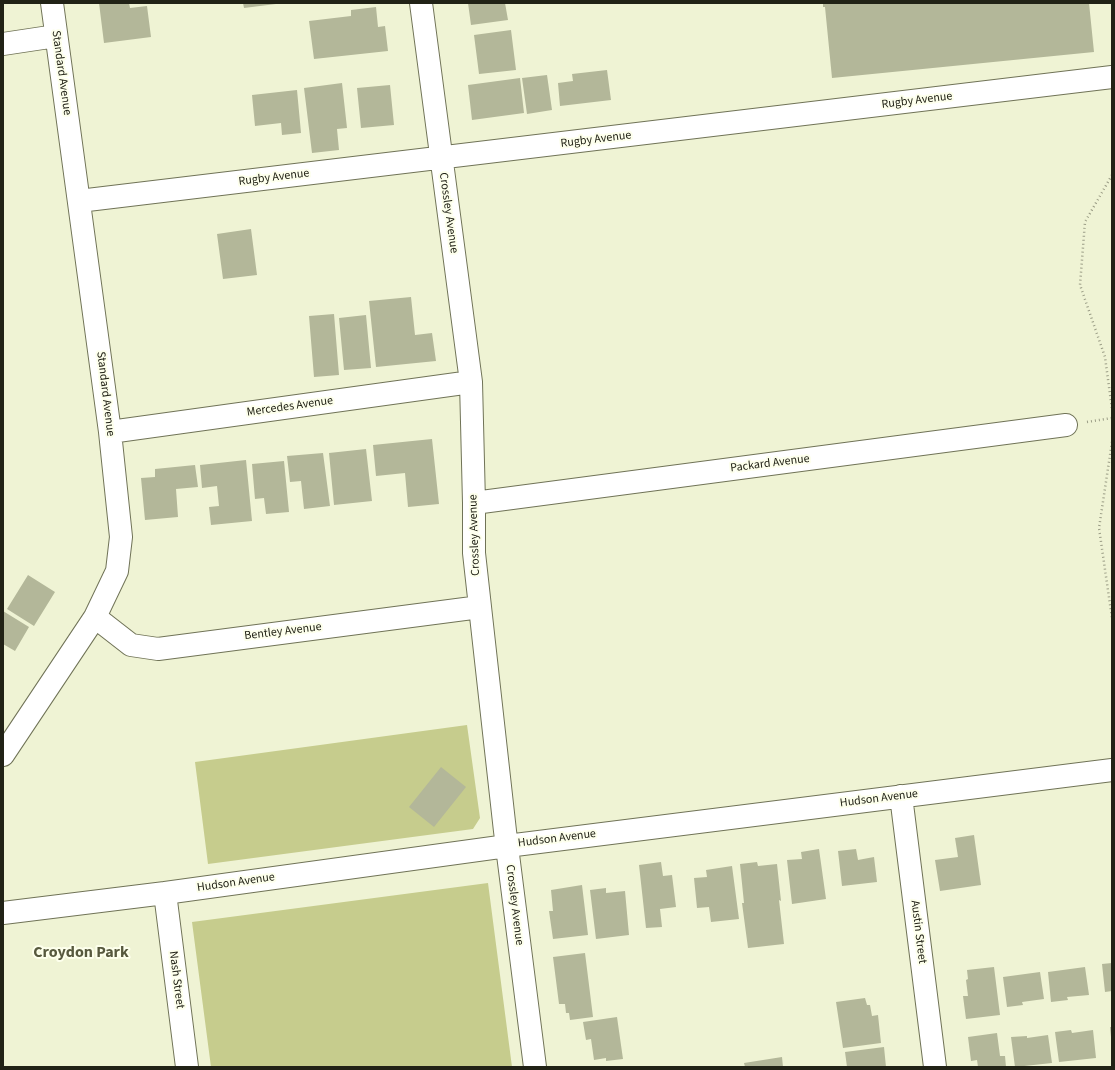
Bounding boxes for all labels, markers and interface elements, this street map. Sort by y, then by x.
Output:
street label: Standard Avenue [48,30,74,116]
street label: Rugby Avenue [881,90,953,112]
street label: Rugby Avenue [560,129,632,151]
street label: Rugby Avenue [238,167,310,189]
street label: Crossley Avenue [435,172,461,254]
street label: Standard Avenue [93,351,117,437]
street label: Mercedes Avenue [246,394,334,420]
street label: Packard Avenue [730,452,810,476]
street label: Crossley Avenue [466,494,484,576]
street label: Bentley Avenue [244,620,322,644]
street label: Hudson Avenue [839,787,919,811]
street label: Hudson Avenue [517,827,597,851]
street label: Crossley Avenue [502,864,526,946]
street label: Hudson Avenue [196,870,276,896]
street label: Austin Street [907,899,929,965]
district label: Croydon Park [33,943,129,963]
street label: Nash Street [165,950,187,1010]

